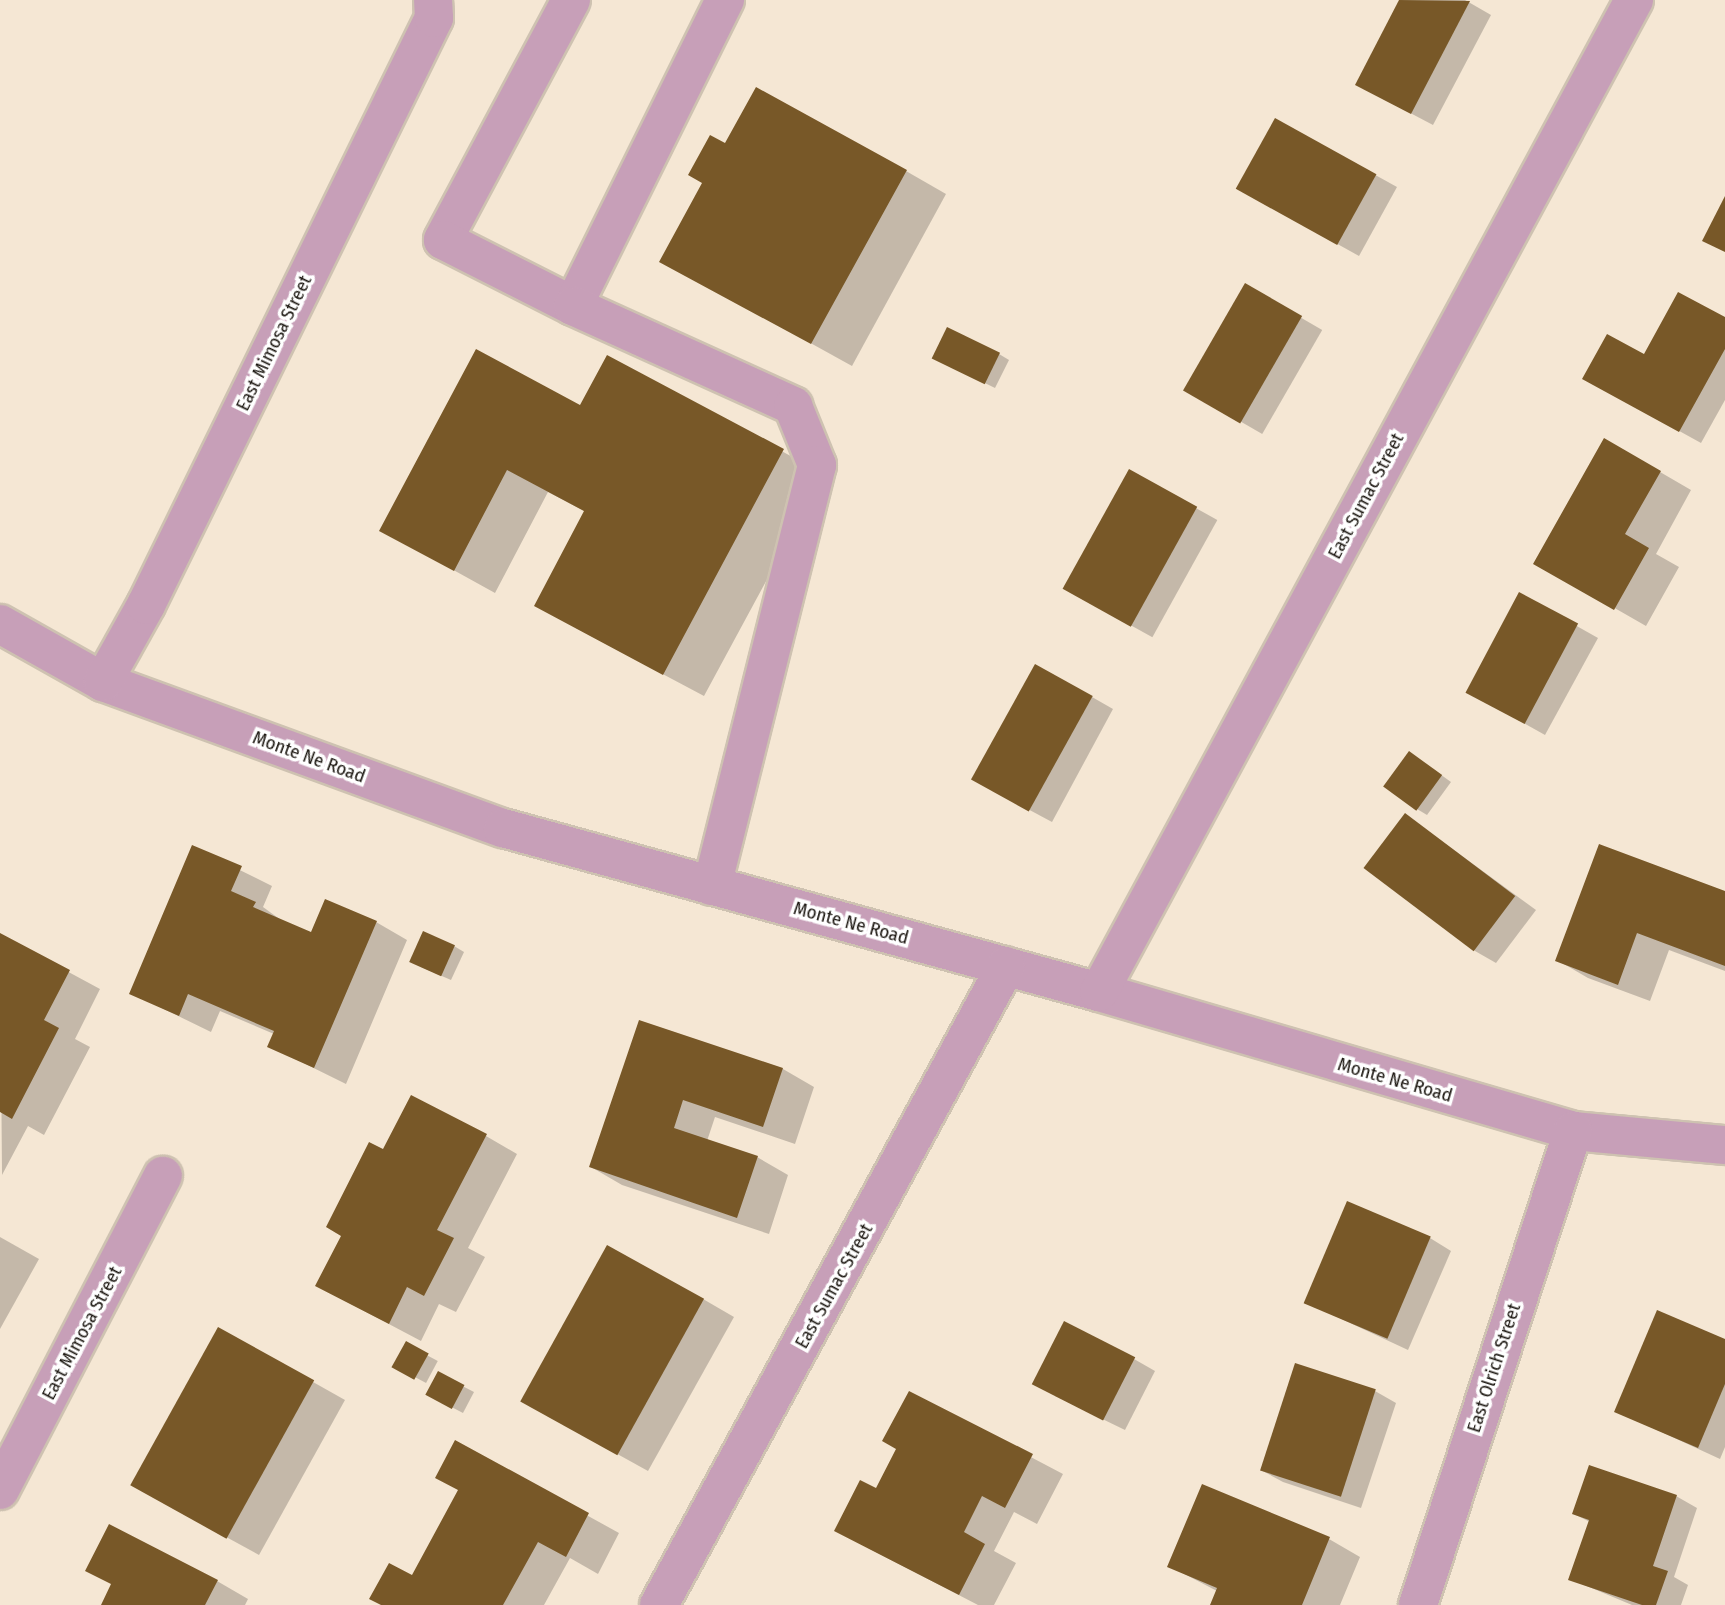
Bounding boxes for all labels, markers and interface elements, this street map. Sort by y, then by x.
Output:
street label: East Mimosa Street [231,271,317,415]
street label: East Sumac Street [1323,429,1409,563]
street label: Monte Ne Road [250,726,368,788]
street label: Monte Ne Road [791,897,911,949]
street label: Monte Ne Road [1335,1053,1455,1107]
street label: East Sumac Street [790,1220,878,1352]
street label: East Mimosa Street [37,1262,127,1404]
street label: East Olrich Street [1462,1301,1526,1435]

